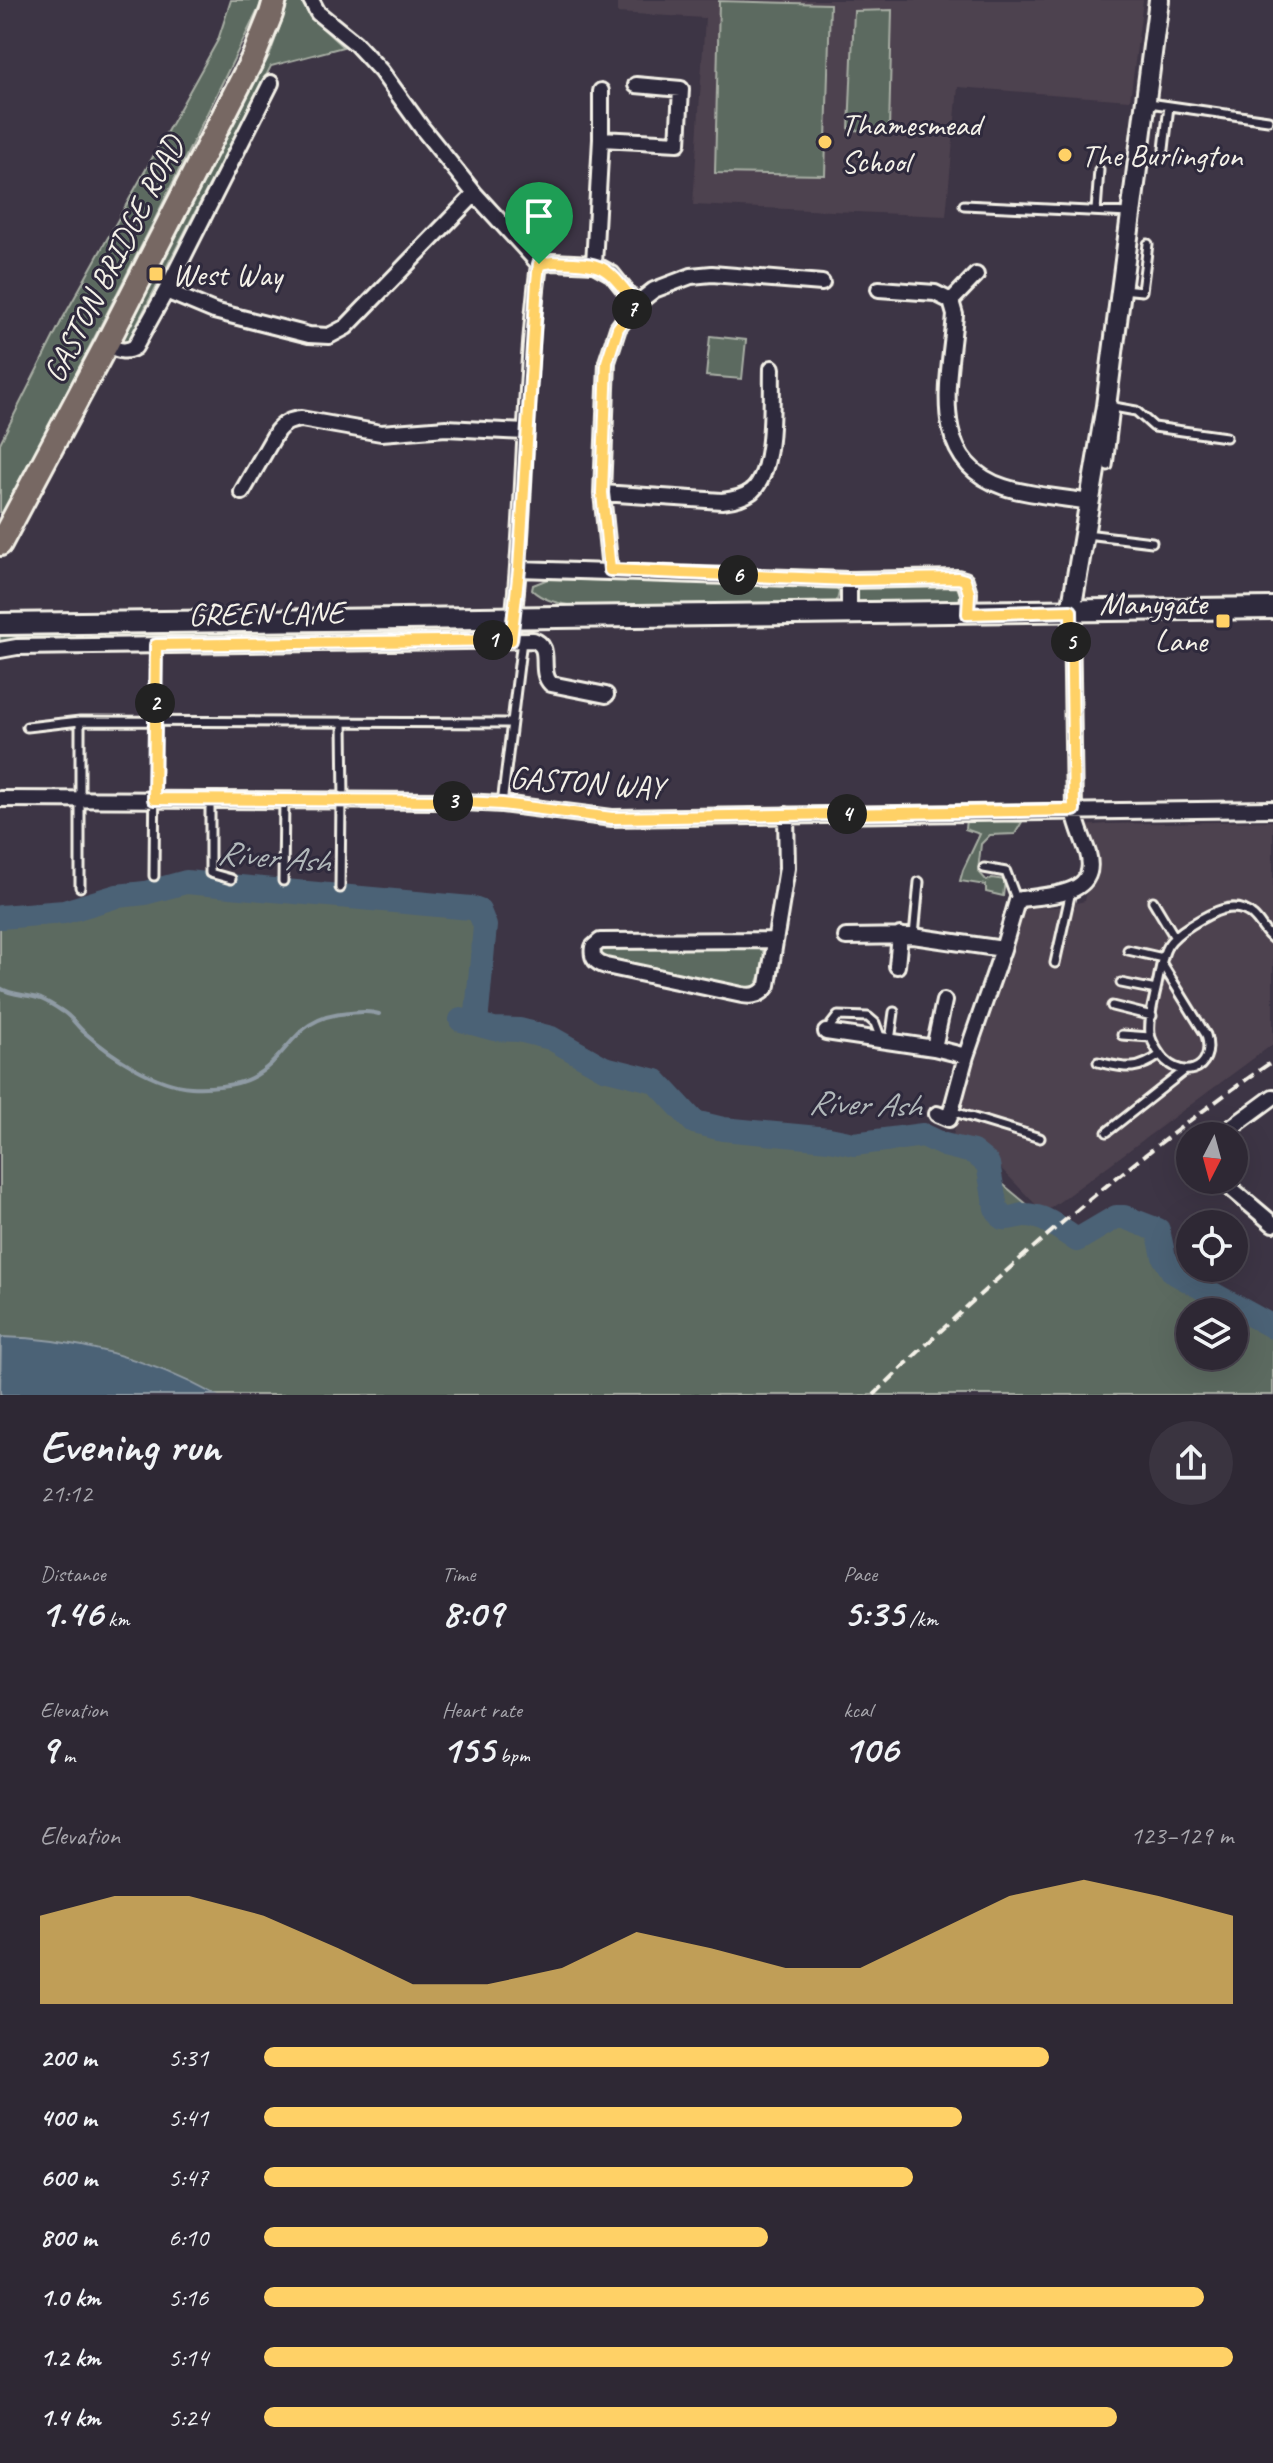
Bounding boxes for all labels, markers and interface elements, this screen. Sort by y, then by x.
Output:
place label: Thamesmead School [841,104,986,182]
street label: GASTON BRIDGE ROAD [34,127,194,389]
marker: Thamesmead School [816,133,834,151]
place label: The Burlington [1081,135,1244,176]
marker: The Burlington [1056,146,1074,164]
pin [505,182,573,264]
icon: arrive [517,194,561,238]
place label: West Way [172,254,285,295]
marker: West Way [147,265,165,283]
pin: 7 [612,289,652,329]
text: 7 [627,295,637,323]
pin: 6 [718,555,758,595]
text: 6 [733,561,743,589]
place label: Manygate Lane [1099,583,1210,661]
street label: GREEN LANE [188,592,348,635]
marker: Manygate Lane [1214,612,1232,630]
pin: 1 [473,620,513,660]
pin: 5 [1051,622,1091,662]
text: 1 [488,626,498,654]
text: 5 [1066,628,1076,656]
pin: 2 [135,683,175,723]
text: 2 [150,689,160,717]
street label: GASTON WAY [508,757,670,809]
pin: 3 [433,781,473,821]
text: 3 [448,787,458,815]
pin: 4 [827,794,867,834]
text: 4 [842,800,852,828]
water label: River Ash [216,830,334,883]
water label: River Ash [808,1080,924,1127]
north arrow [1176,1122,1248,1194]
map controls [1176,1122,1248,1370]
button: locate [1176,1210,1248,1282]
button: layers [1176,1298,1248,1370]
text: Evening run [40,1419,220,1474]
button: share [1149,1421,1233,1505]
text: 21:12 [40,1477,92,1510]
text: Distance [40,1560,106,1588]
text: Time [442,1560,475,1588]
text: Pace [843,1560,877,1588]
text: 1.46 [40,1588,103,1638]
text: 8:09 [442,1588,503,1638]
text: 5:35 [843,1588,904,1638]
text: km [103,1605,130,1633]
text: /km [904,1605,938,1633]
text: Elevation [40,1696,108,1724]
text: Heart rate [442,1696,522,1724]
text: kcal [843,1696,872,1724]
text: 9 [40,1724,58,1774]
text: 155 [442,1724,494,1774]
text: 106 [843,1724,898,1774]
text: m [58,1741,75,1769]
text: bpm [494,1741,530,1769]
text: Elevation [40,1819,120,1852]
text: 123–129 m [1130,1819,1233,1852]
text: 200 m [40,2041,96,2074]
text: 5:31 [168,2041,208,2074]
text: 400 m [40,2101,96,2134]
text: 5:41 [168,2101,208,2134]
text: 600 m [40,2161,97,2194]
text: 5:47 [168,2161,208,2194]
text: 800 m [40,2221,96,2254]
text: 6:10 [168,2221,208,2254]
text: 1.0 km [40,2281,100,2314]
text: 5:16 [168,2281,208,2314]
text: 1.2 km [40,2341,100,2374]
text: 5:14 [168,2341,208,2374]
text: 1.4 km [40,2401,100,2434]
text: 5:24 [168,2401,208,2434]

